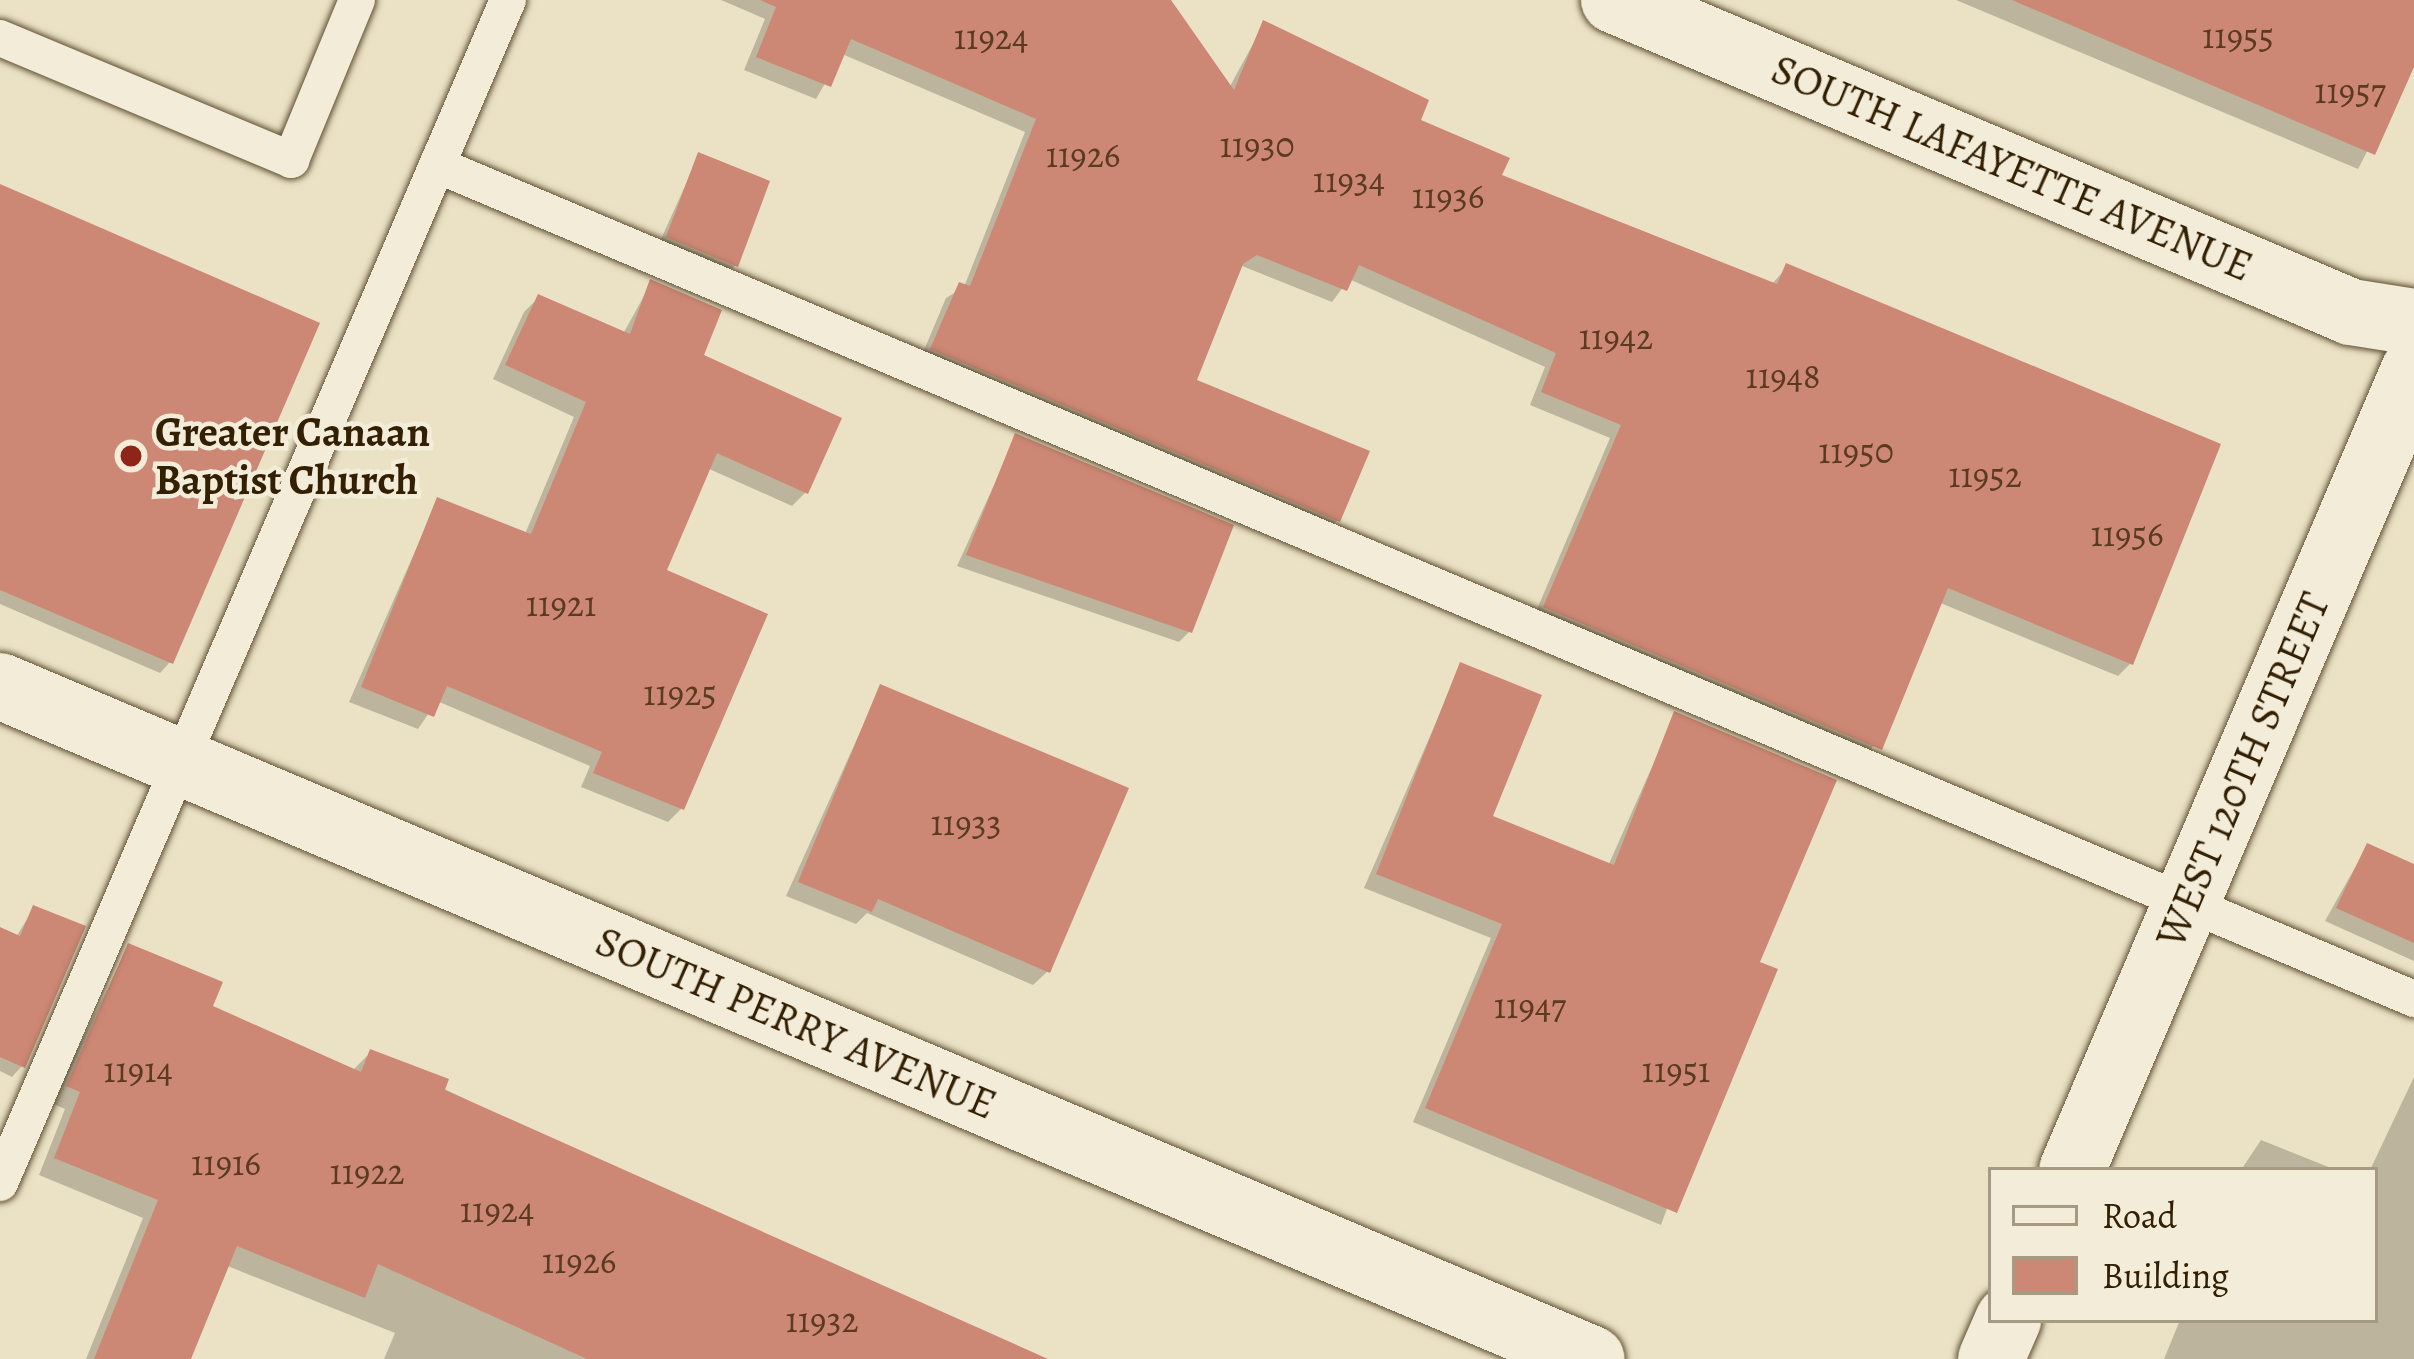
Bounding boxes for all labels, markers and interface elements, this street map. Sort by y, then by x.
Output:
house number: 11955 [2202,14,2274,58]
house number: 11924 [954,15,1028,59]
street label: SOUTH LAFAYETTE AVENUE [1764,44,2260,292]
house number: 11957 [2314,69,2386,113]
house number: 11930 [1219,123,1295,167]
house number: 11926 [1046,133,1120,177]
house number: 11934 [1313,158,1385,202]
house number: 11936 [1412,174,1484,218]
house number: 11942 [1579,315,1653,359]
house number: 11948 [1746,354,1820,398]
place label: Greater Canaan Baptist Church [155,407,430,506]
house number: 11950 [1818,429,1894,473]
marker: Greater Canaan Baptist Church [118,443,144,469]
house number: 11952 [1948,453,2022,497]
house number: 11956 [2090,512,2164,556]
house number: 11921 [526,582,596,626]
street label: WEST 120TH STREET [2145,585,2341,955]
house number: 11925 [643,671,717,715]
house number: 11933 [931,801,1001,845]
street label: SOUTH PERRY AVENUE [588,916,1004,1130]
house number: 11947 [1494,984,1566,1028]
house number: 11914 [103,1048,173,1092]
house number: 11951 [1642,1048,1710,1092]
house number: 11916 [191,1141,261,1185]
house number: 11922 [329,1150,405,1194]
legend [1988,1167,2378,1323]
house number: 11924 [460,1188,534,1232]
text: Road [2102,1191,2177,1240]
house number: 11926 [542,1239,616,1283]
text: Building [2102,1251,2229,1300]
house number: 11932 [785,1298,859,1342]

